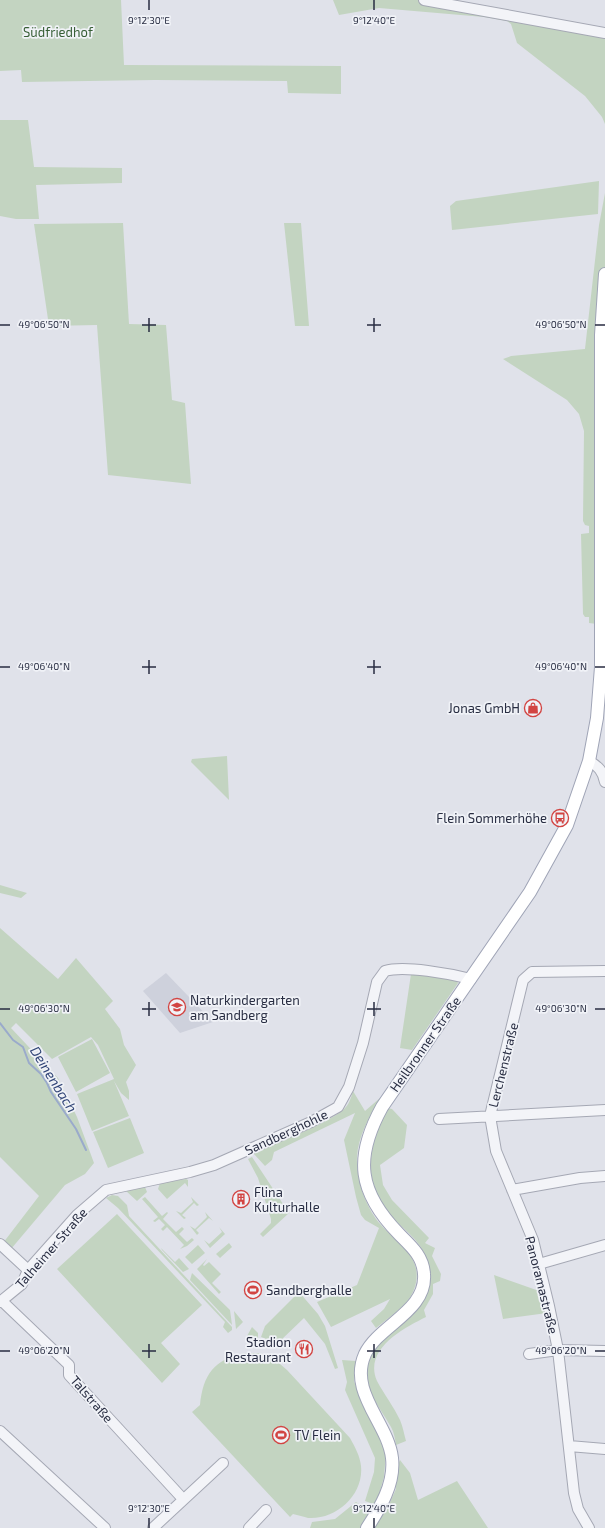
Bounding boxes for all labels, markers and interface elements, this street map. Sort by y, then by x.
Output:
text: 9°12'30"E [128,14,170,26]
text: 9°12'40"E [353,14,395,26]
park label: Südfriedhof [23,24,94,40]
text: 49°06'50"N [18,318,70,330]
text: 49°06'50"N [535,318,587,330]
text: 49°06'40"N [18,660,70,672]
text: 49°06'40"N [535,660,587,672]
shop icon: Jonas GmbH [523,698,543,718]
place label: Jonas GmbH [448,700,520,716]
bus stop icon: Flein Sommerhöhe [550,808,570,828]
place label: Flein Sommerhöhe [436,810,547,826]
place label: Naturkindergarten am Sandberg [190,992,300,1023]
street label: Heilbronner Straße [386,993,464,1095]
school or university icon: Naturkindergarten am Sandberg [167,997,187,1017]
text: 49°06'30"N [18,1002,70,1014]
text: 49°06'30"N [535,1002,587,1014]
street label: Lerchenstraße [485,1021,521,1109]
water label: Deinenbach [27,1043,81,1115]
street label: Sandberghohle [242,1106,330,1158]
place label: Flina Kulturhalle [254,1184,320,1215]
building icon: Flina Kulturhalle [231,1189,251,1209]
street label: Talheimer Straße [12,1204,90,1292]
street label: Panoramastraße [522,1234,562,1336]
sports icon: Sandberghalle [243,1280,263,1300]
place label: Sandberghalle [266,1282,352,1298]
place label: Stadion Restaurant [225,1334,291,1365]
restaurant icon: Stadion Restaurant [294,1339,314,1359]
text: 49°06'20"N [18,1344,70,1356]
text: 49°06'20"N [535,1344,587,1356]
street label: Talstraße [67,1372,117,1426]
sports icon: TV Flein [271,1425,291,1445]
place label: TV Flein [294,1427,341,1443]
text: 9°12'30"E [128,1502,170,1514]
text: 9°12'40"E [353,1502,395,1514]

